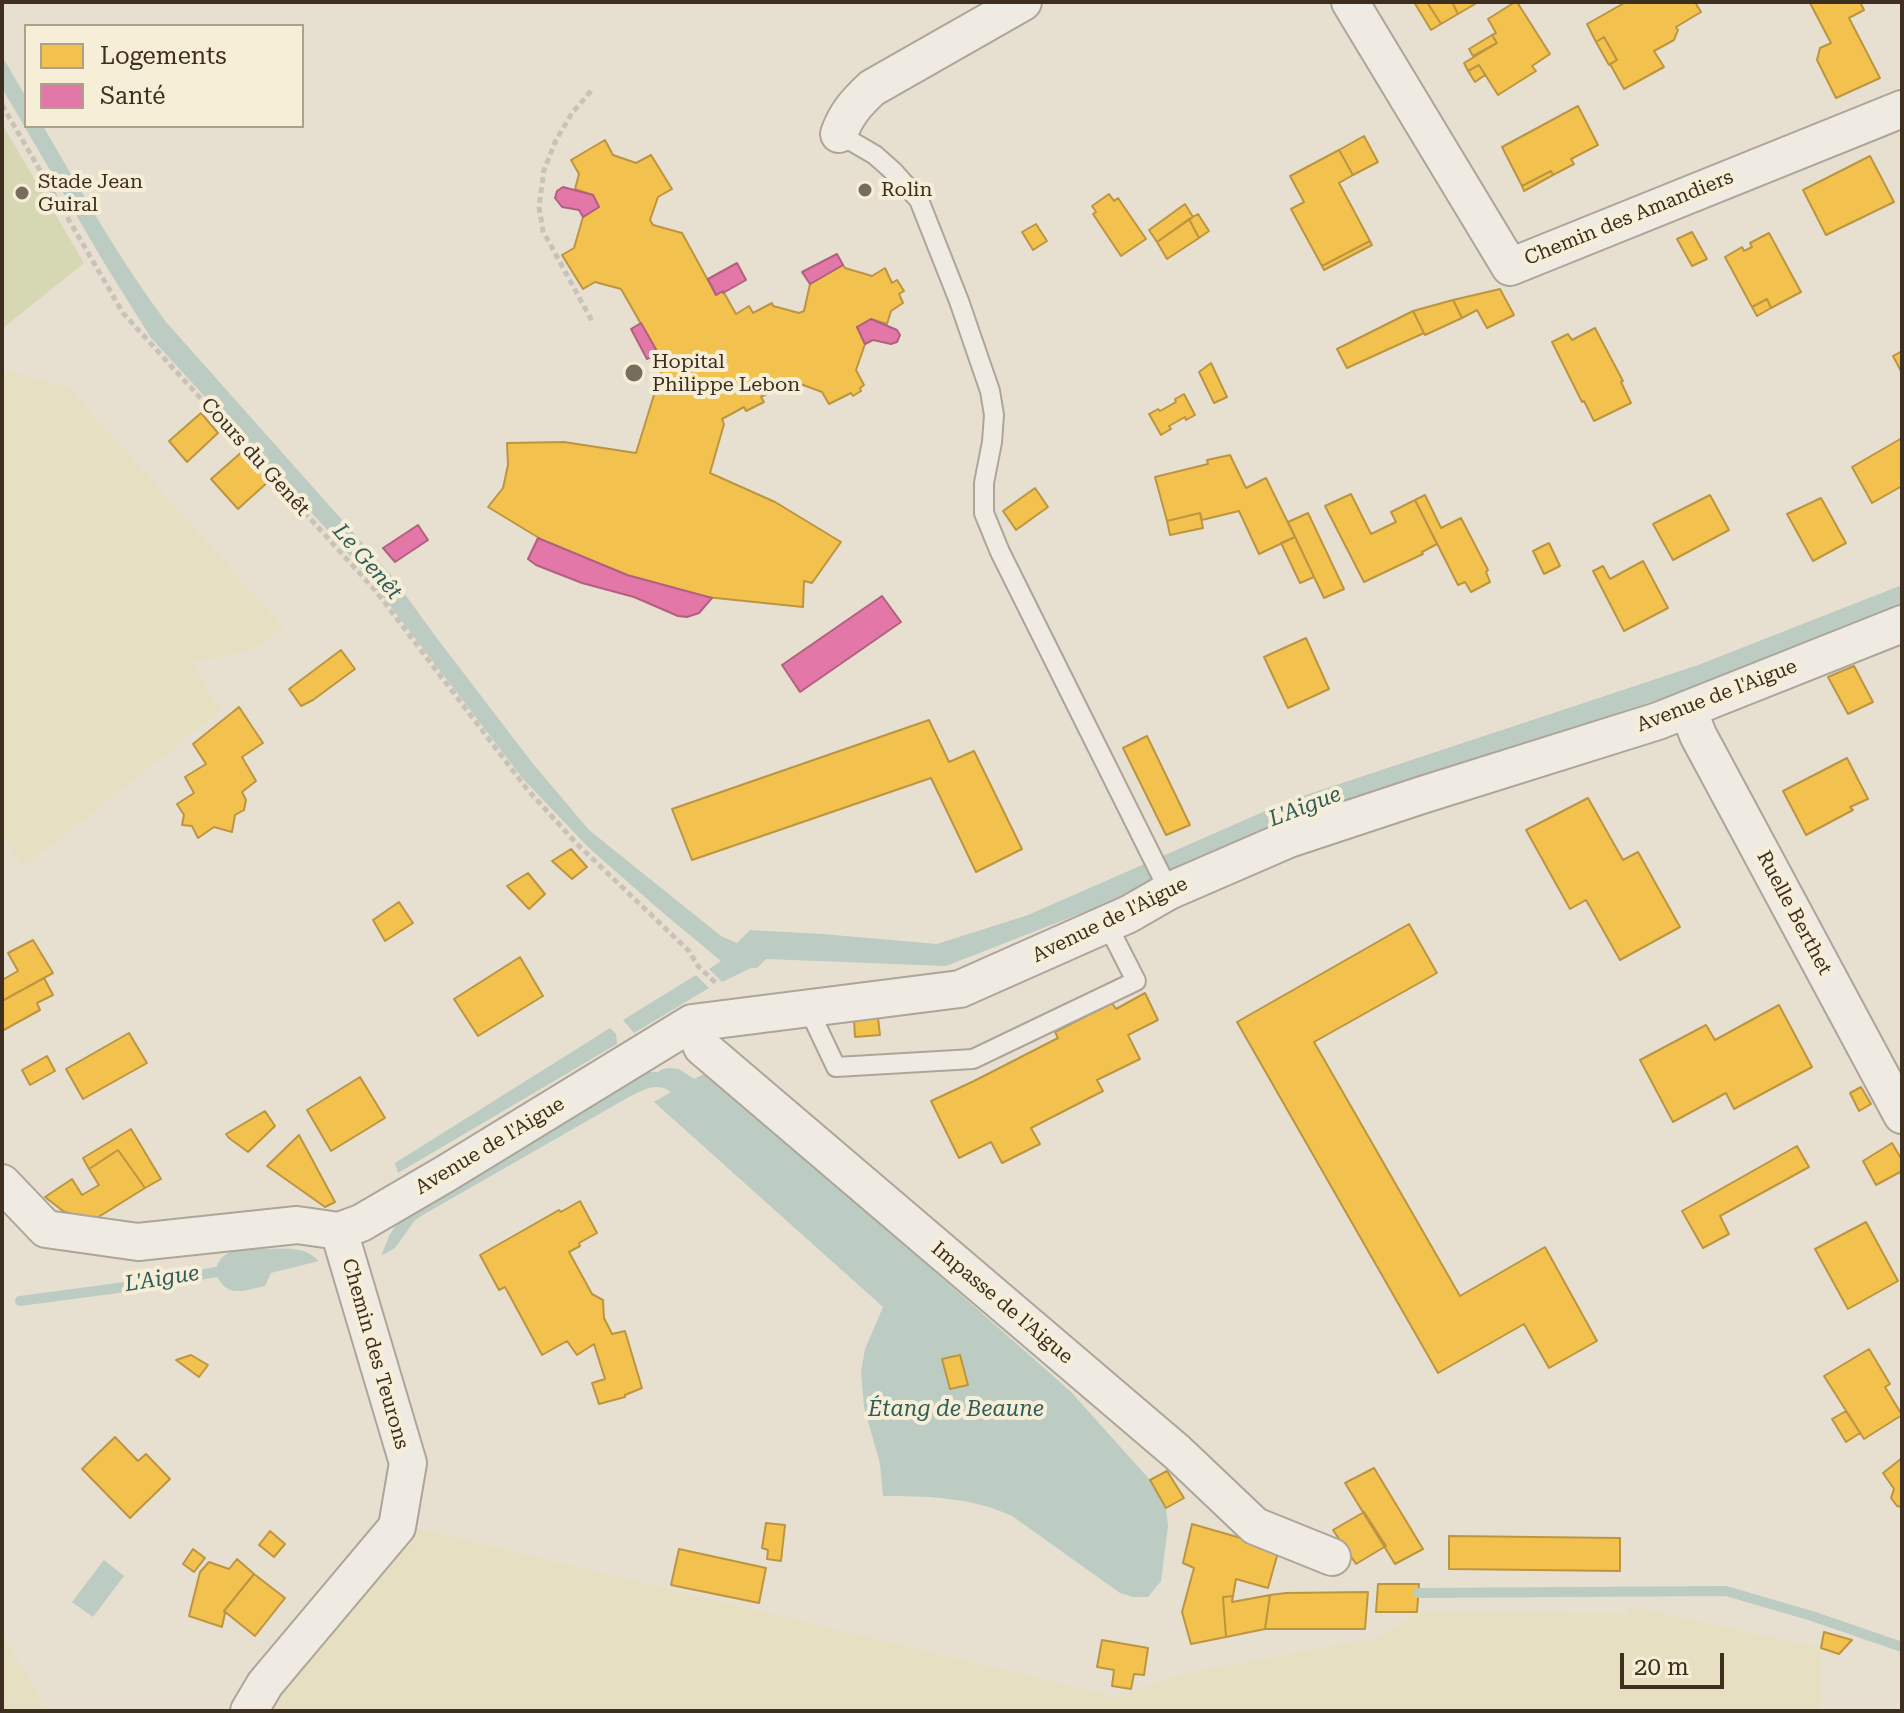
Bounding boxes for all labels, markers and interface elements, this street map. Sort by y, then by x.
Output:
legend [24,24,304,128]
text: Logements [100,42,227,70]
text: Santé [100,82,165,110]
street label: Chemin des Amandiers [1521,165,1737,271]
place label: Stade Jean Guiral [38,170,143,217]
place label: Rolin [881,178,932,202]
marker: Rolin [856,181,874,199]
marker: Stade Jean Guiral [13,184,31,202]
place label: Hopital Philippe Lebon [652,350,800,397]
marker: Hopital Philippe Lebon [623,362,645,384]
street label: Cours du Genêt [196,393,314,521]
water label: Le Genêt [327,519,407,605]
street label: Avenue de l'Aigue [1633,654,1801,738]
water label: L'Aigue [1265,781,1345,833]
street label: Ruelle Berthet [1751,847,1837,979]
street label: Avenue de l'Aigue [1028,872,1192,968]
street label: Avenue de l'Aigue [411,1092,569,1200]
street label: Impasse de l'Aigue [926,1237,1078,1369]
street label: Chemin des Teurons [336,1256,414,1452]
water label: L'Aigue [123,1260,201,1298]
water label: Étang de Beaune [868,1397,1044,1423]
scale bar [1624,1637,1728,1687]
text: 20 m [1634,1653,1689,1681]

